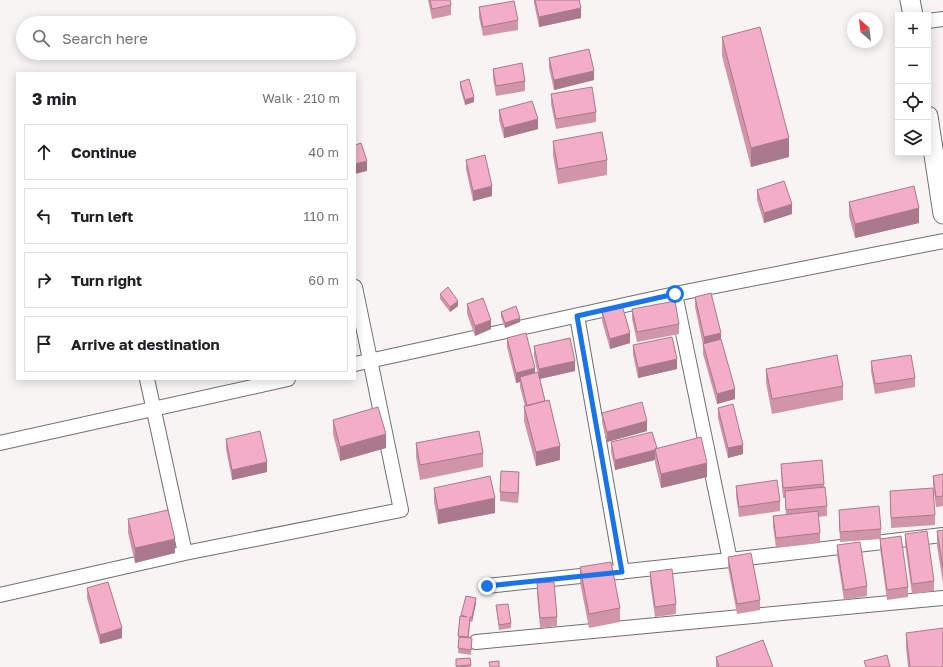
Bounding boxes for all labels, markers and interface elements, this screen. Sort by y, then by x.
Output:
north arrow [847,12,883,48]
map controls [895,12,931,156]
button: + [895,12,931,48]
search box [16,16,356,60]
icon: search [30,27,52,49]
text: Search here [62,29,148,47]
button: − [895,48,931,84]
button: locate [895,84,931,120]
text: 3 min [32,88,76,109]
text: Walk · 210 m [262,90,340,106]
button: layers [895,120,931,156]
icon: ahead [33,141,55,163]
text: Continue [71,143,137,161]
text: 40 m [308,144,339,160]
icon: left [33,205,55,227]
text: Turn left [71,207,133,225]
text: 110 m [304,208,339,224]
icon: right [33,269,55,291]
text: Turn right [71,271,142,289]
text: 60 m [308,272,339,288]
route start [666,285,684,303]
icon: arrive [33,333,55,355]
text: Arrive at destination [71,335,220,353]
route end [478,577,496,595]

